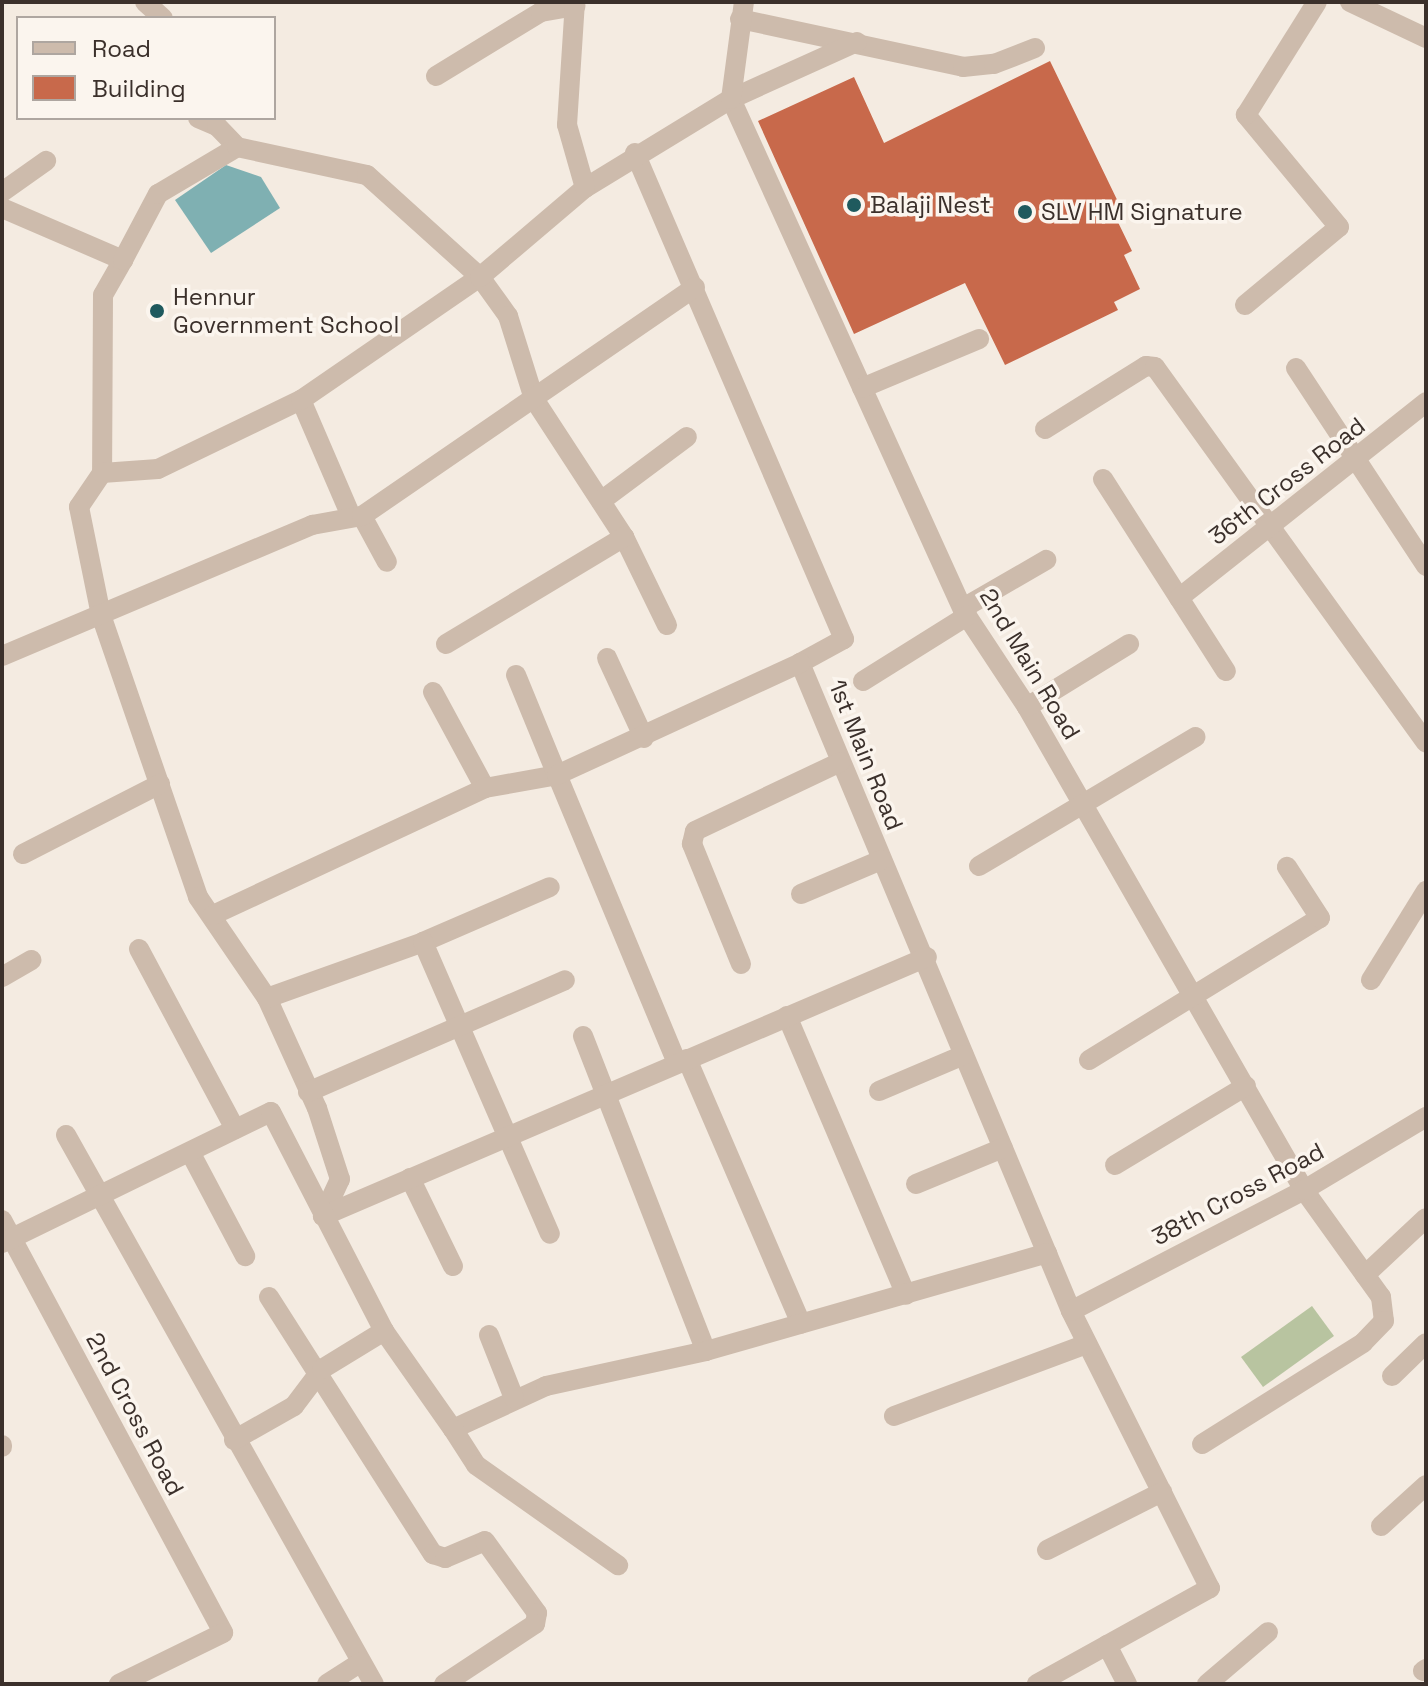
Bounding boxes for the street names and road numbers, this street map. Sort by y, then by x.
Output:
street label: 36th Cross Road [1203,411,1371,551]
street label: 2nd Main Road [974,583,1086,745]
street label: 1st Main Road [823,676,909,834]
street label: 38th Cross Road [1147,1137,1329,1251]
street label: 2nd Cross Road [80,1328,190,1500]

